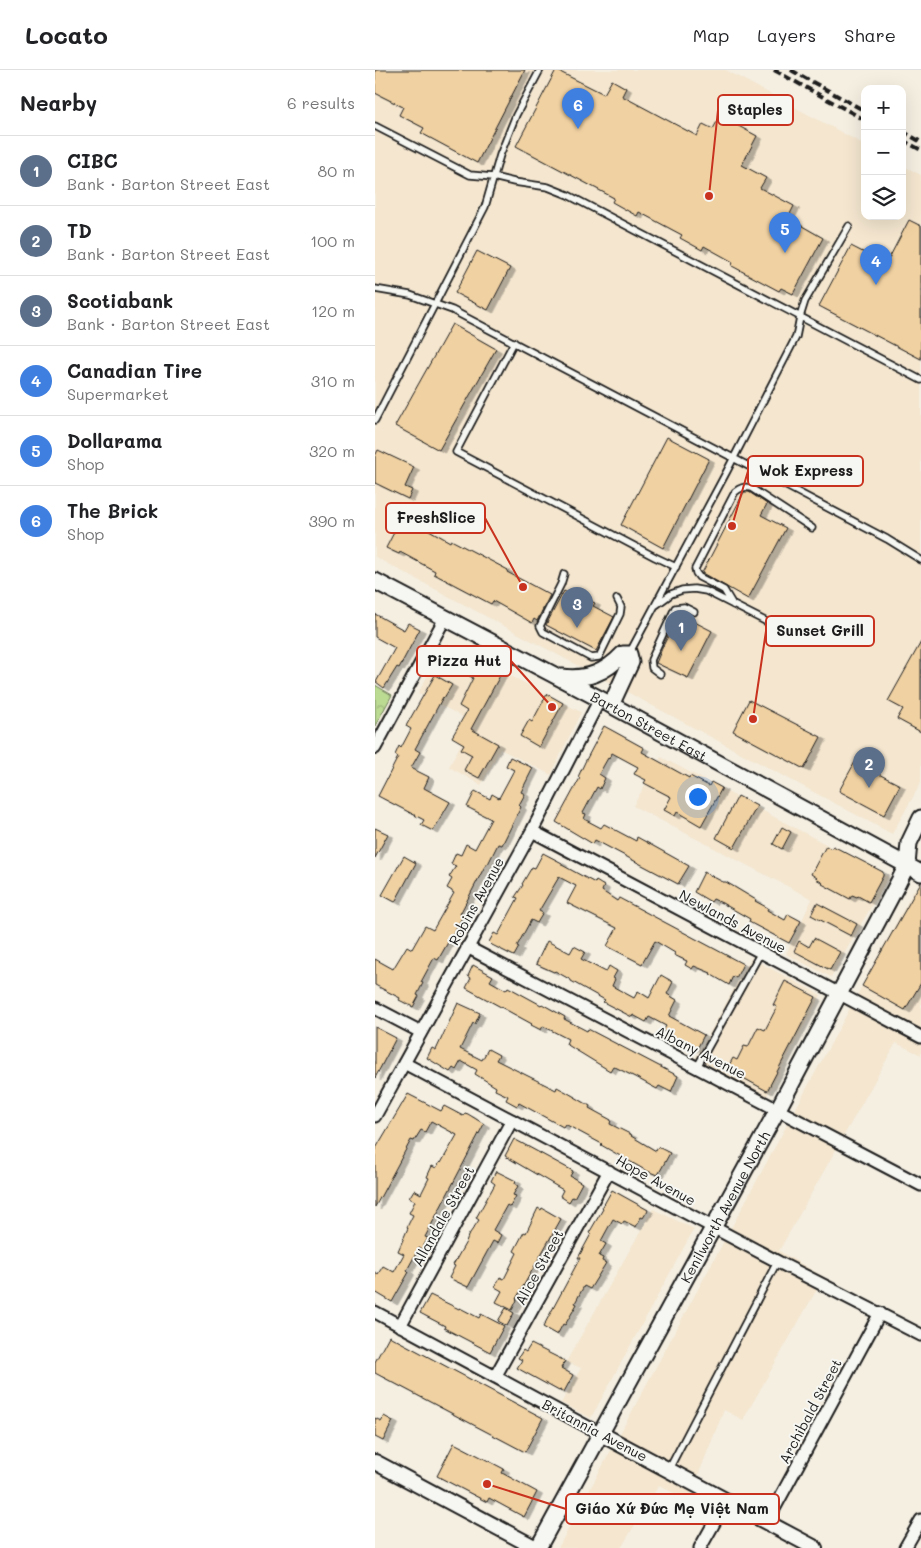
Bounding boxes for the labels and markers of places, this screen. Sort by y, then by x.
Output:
pin: 6 [562,88,594,129]
callout: Staples [718,95,793,125]
pin: 5 [769,212,801,253]
pin: 4 [860,244,892,285]
callout: Wok Express [748,456,863,486]
callout: FreshSlice [386,503,485,533]
pin: 3 [561,587,593,628]
pin: 1 [665,610,697,651]
callout: Sunset Grill [766,616,874,646]
callout: Pizza Hut [417,646,511,676]
pin: 2 [853,747,885,788]
callout: Giáo Xứ Đức Mẹ Việt Nam [566,1494,779,1524]

